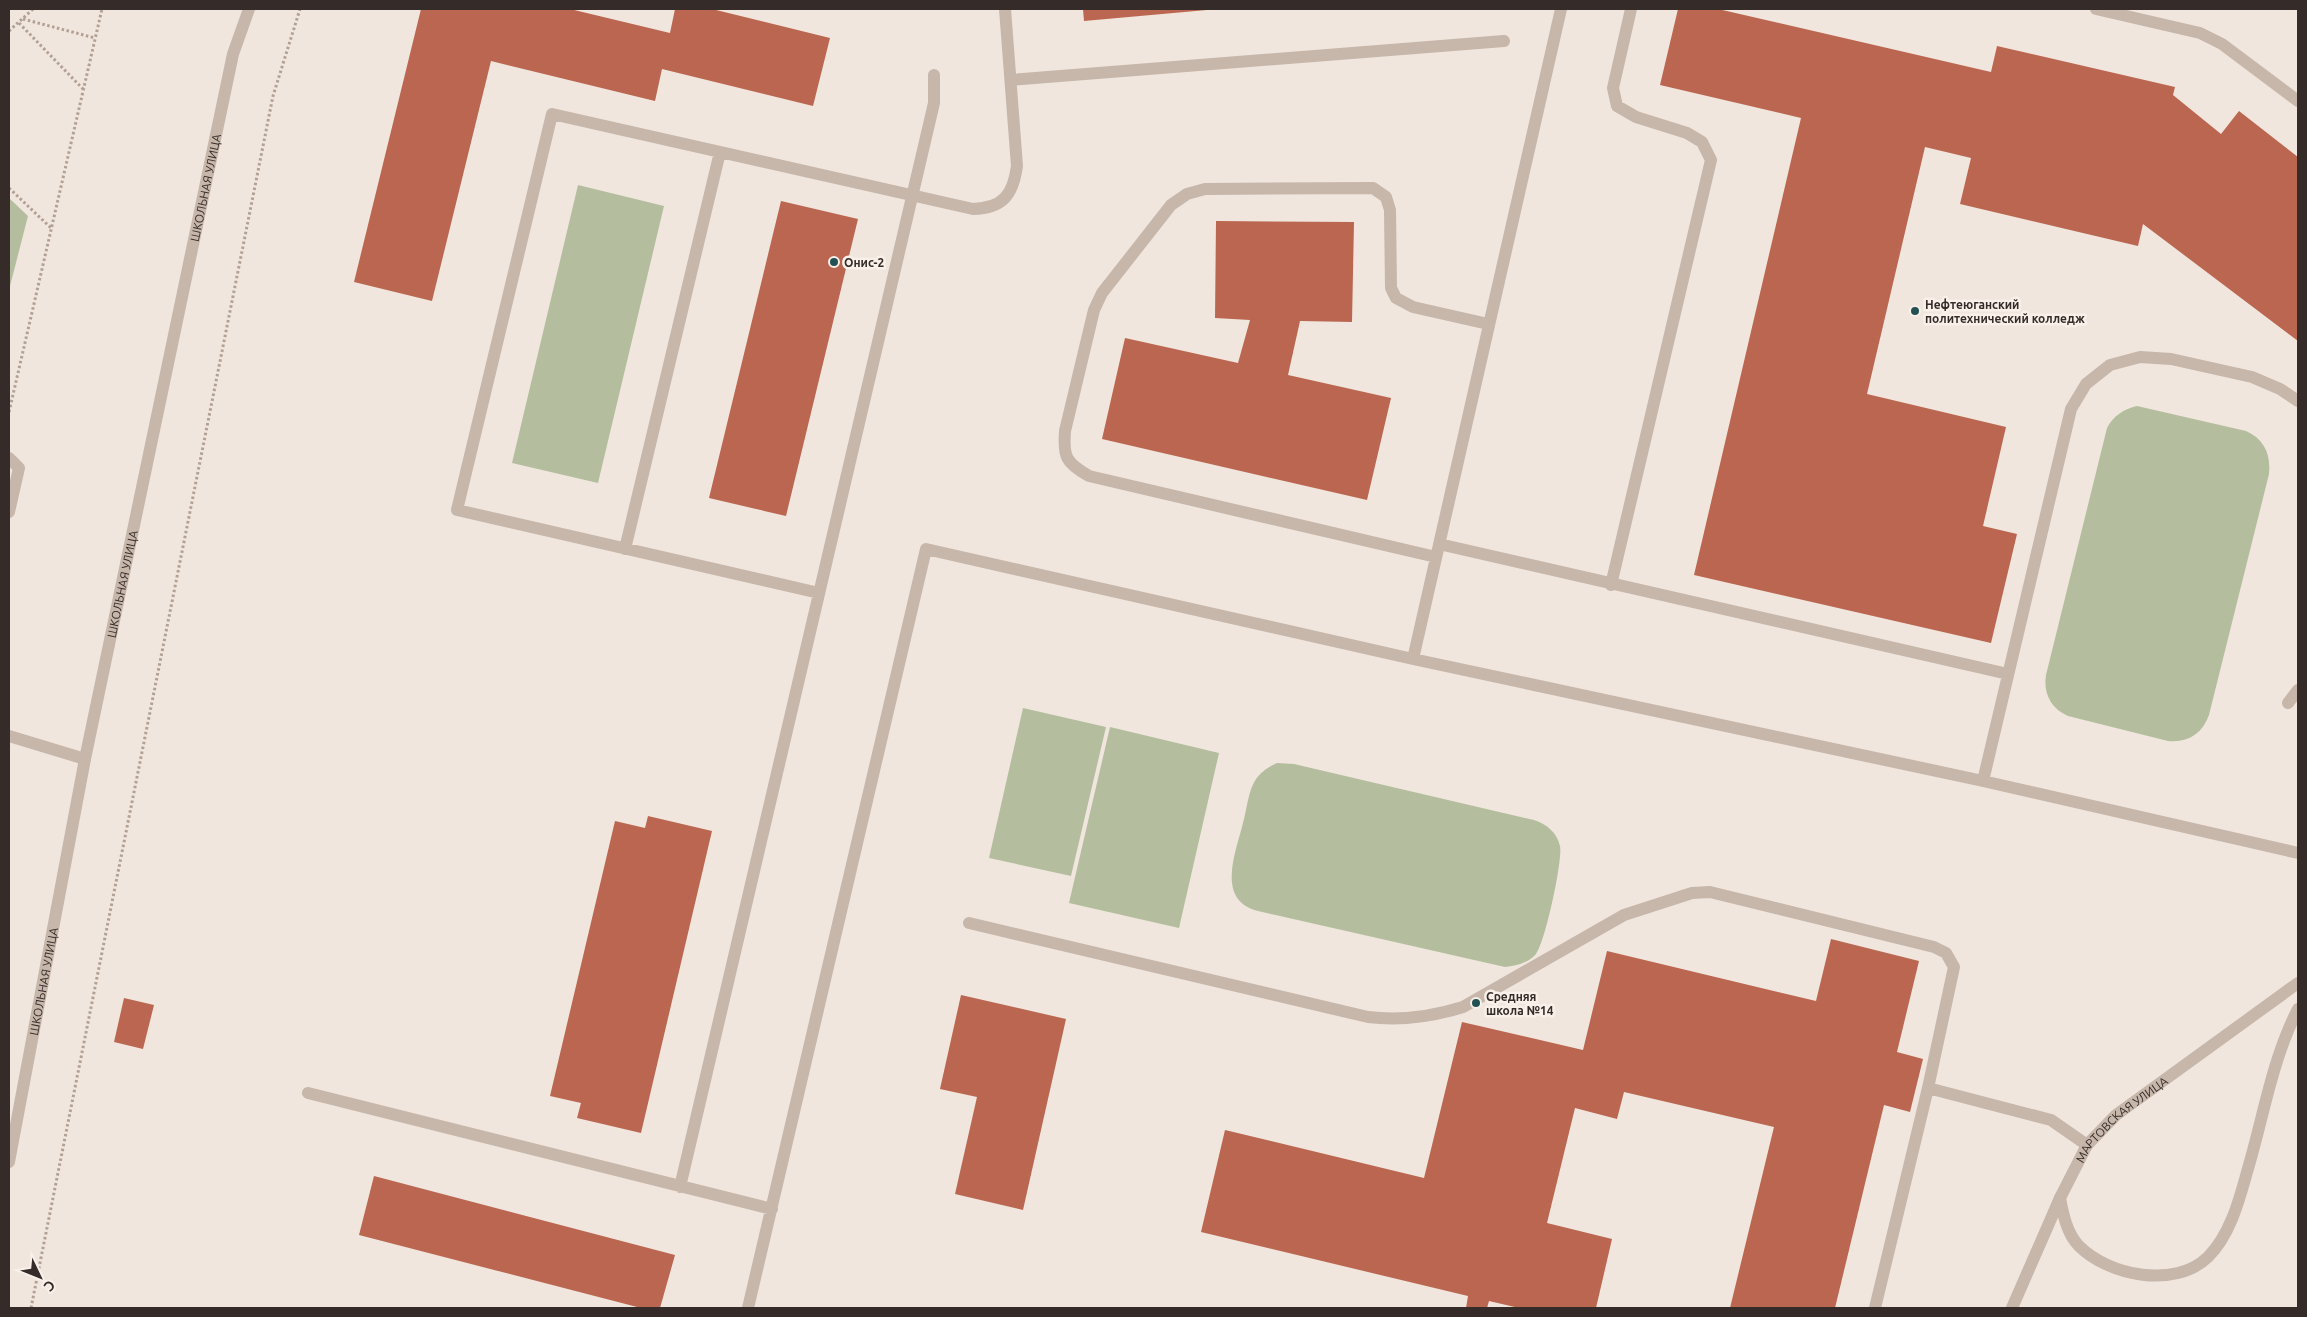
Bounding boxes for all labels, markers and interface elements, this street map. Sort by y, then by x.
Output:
street label: ШКОЛЬНАЯ УЛИЦА [187,132,223,243]
marker: Онис-2 [828,256,840,268]
place label: Онис-2 [844,256,885,269]
place label: Нефтеюганский политехнический колледж [1925,298,2085,325]
marker: Нефтеюганский политехнический колледж [1909,305,1921,317]
street label: ШКОЛЬНАЯ УЛИЦА [104,529,139,639]
street label: ШКОЛЬНАЯ УЛИЦА [27,926,60,1036]
place label: Средняя школа №14 [1486,990,1554,1017]
marker: Средняя школа №14 [1470,997,1482,1009]
street label: МАРТОВСКАЯ УЛИЦА [2073,1073,2170,1164]
north arrow [15,1252,65,1302]
text: С [41,1277,58,1295]

